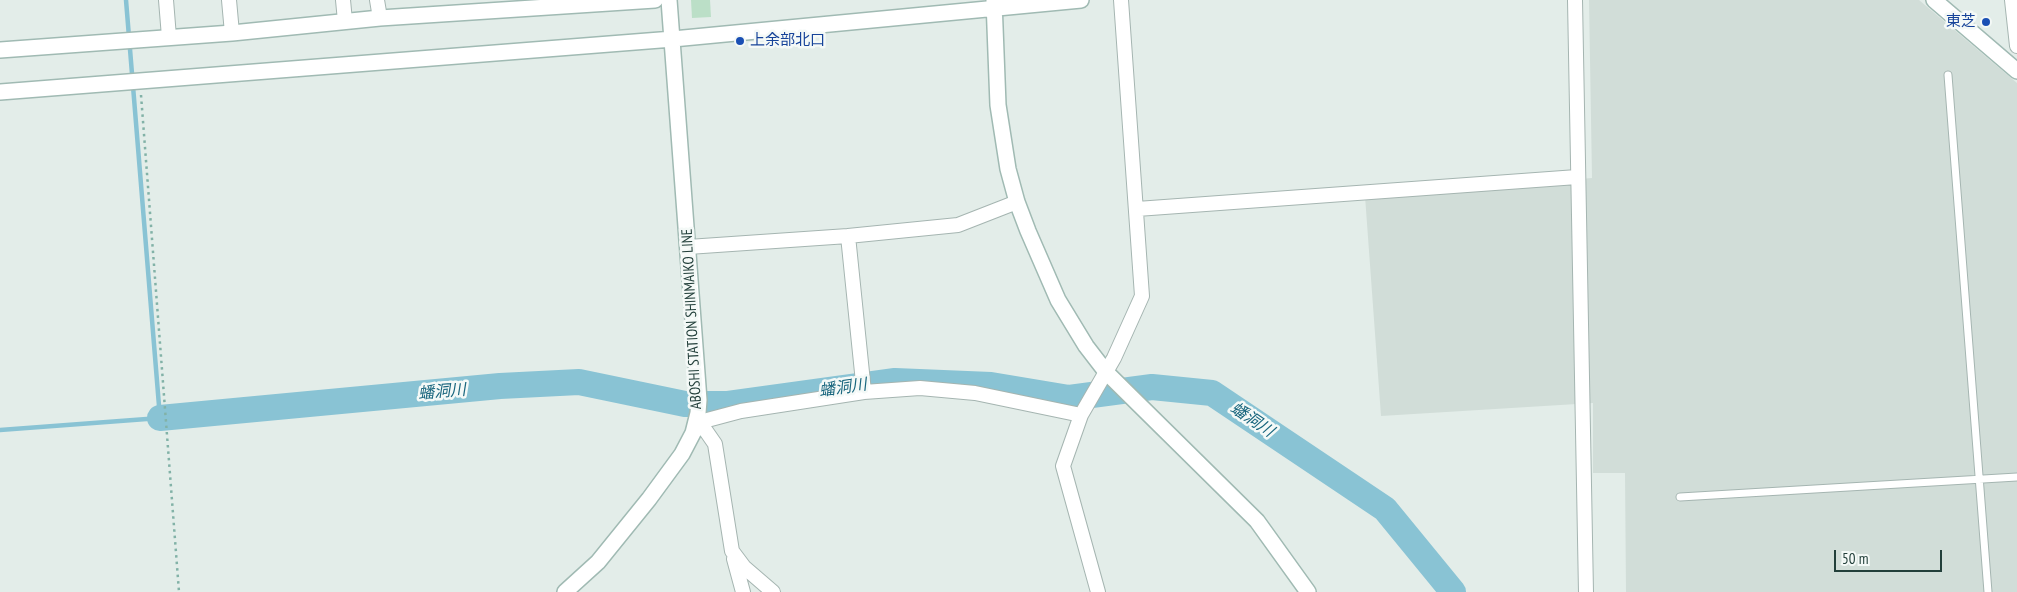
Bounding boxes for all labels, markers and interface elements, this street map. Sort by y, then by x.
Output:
place label: 東芝 [1946,13,1976,31]
marker: 東芝 [1980,16,1992,28]
place label: 上余部北口 [750,32,825,50]
marker: 上余部北口 [734,35,746,47]
street label: ABOSHI STATION SHINMAIKO LINE [678,228,706,410]
water label: 蟠洞川 [818,375,868,401]
water label: 蟠洞川 [417,380,467,404]
water label: 蟠洞川 [1227,399,1277,441]
scale bar [1837,540,1944,572]
text: 50 m [1842,549,1868,568]

